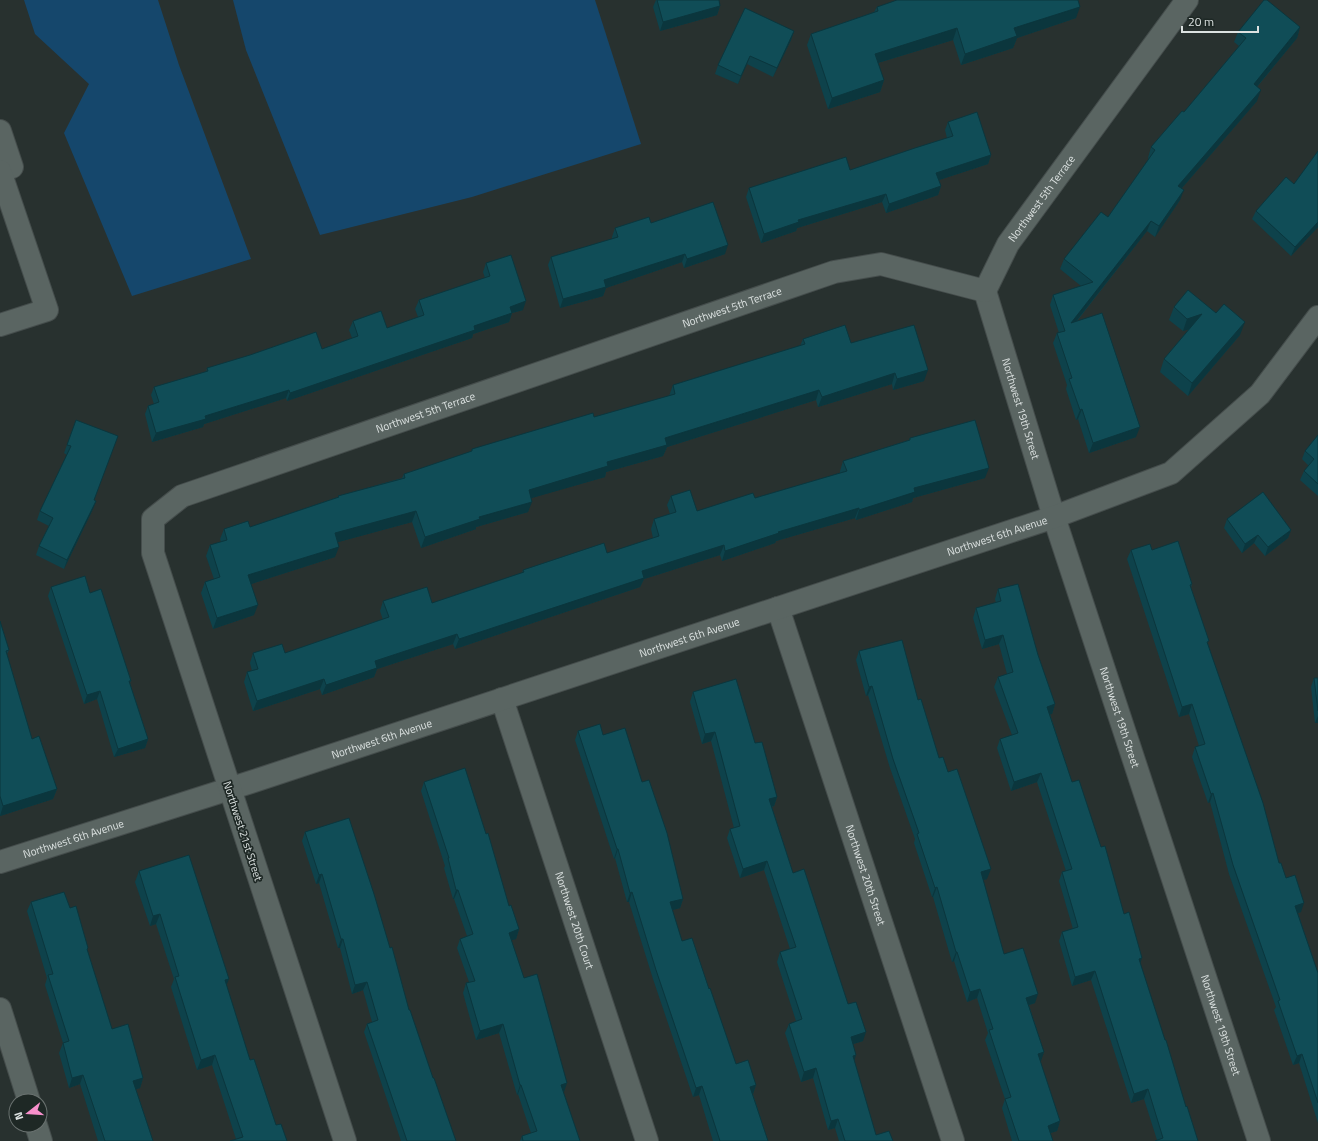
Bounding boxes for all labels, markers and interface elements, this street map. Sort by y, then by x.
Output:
scale bar [1182,8,1258,34]
text: 20 m [1188,12,1214,31]
street label: Northwest 5th Terrace [1004,151,1079,245]
street label: Northwest 5th Terrace [680,282,784,332]
street label: Northwest 19th Street [998,356,1044,461]
street label: Northwest 5th Terrace [374,388,478,437]
street label: Northwest 6th Avenue [945,512,1050,560]
street label: Northwest 6th Avenue [637,613,742,661]
street label: Northwest 19th Street [1096,665,1144,770]
street label: Northwest 6th Avenue [329,715,434,763]
street label: Northwest 21st Street [219,779,267,883]
street label: Northwest 6th Avenue [21,815,126,862]
street label: Northwest 20th Street [842,823,890,927]
street label: Northwest 20th Court [551,870,598,971]
street label: Northwest 19th Street [1197,973,1245,1078]
north arrow [8,1093,48,1133]
text: N [10,1110,27,1122]

